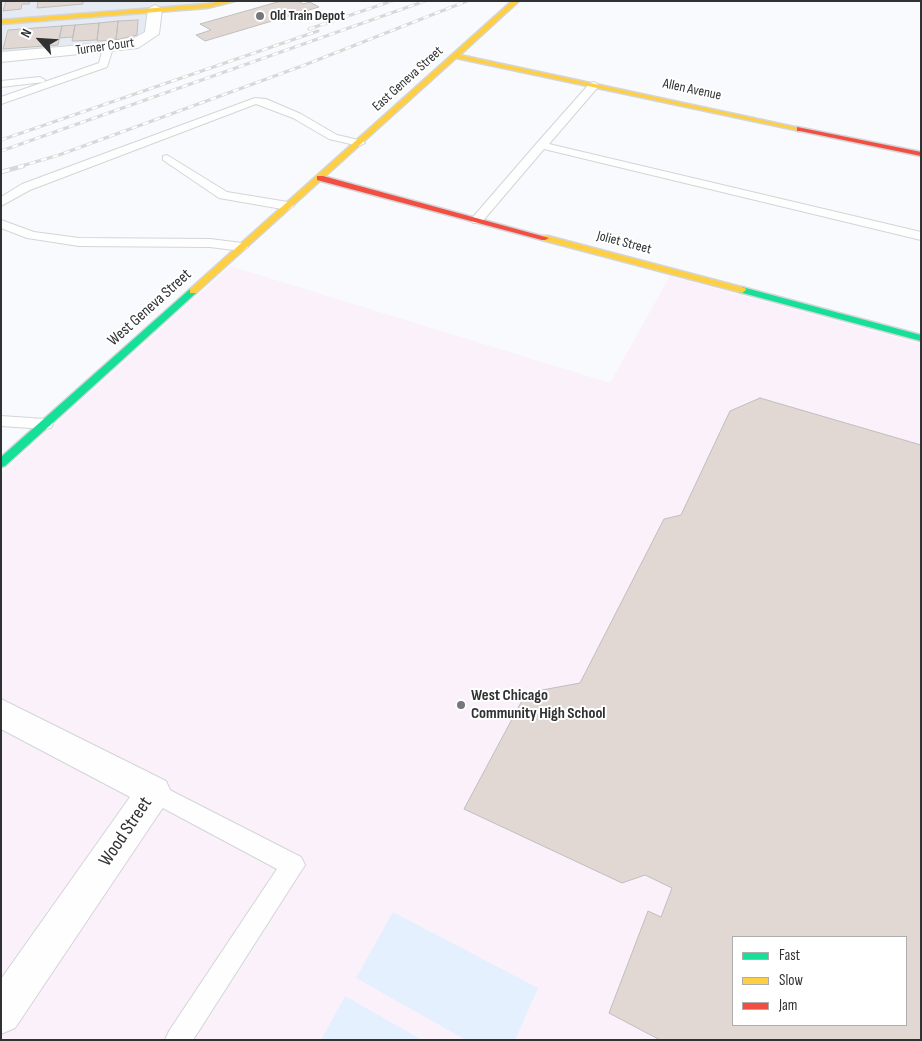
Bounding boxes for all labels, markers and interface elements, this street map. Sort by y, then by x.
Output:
place label: Old Train Depot [270,8,345,24]
marker: Old Train Depot [254,10,266,22]
north arrow [15,15,65,65]
text: N [17,26,35,40]
street label: Turner Court [75,35,135,59]
street label: East Geneva Street [369,43,447,115]
street label: Allen Avenue [661,76,723,104]
street label: Joliet Street [595,228,653,258]
street label: West Geneva Street [104,265,196,351]
place label: West Chicago Community High School [471,686,606,724]
marker: West Chicago Community High School [455,699,467,711]
street label: Wood Street [95,793,157,871]
legend [732,936,907,1026]
text: Fast [779,946,800,965]
text: Slow [779,971,803,990]
text: Jam [779,996,797,1015]

